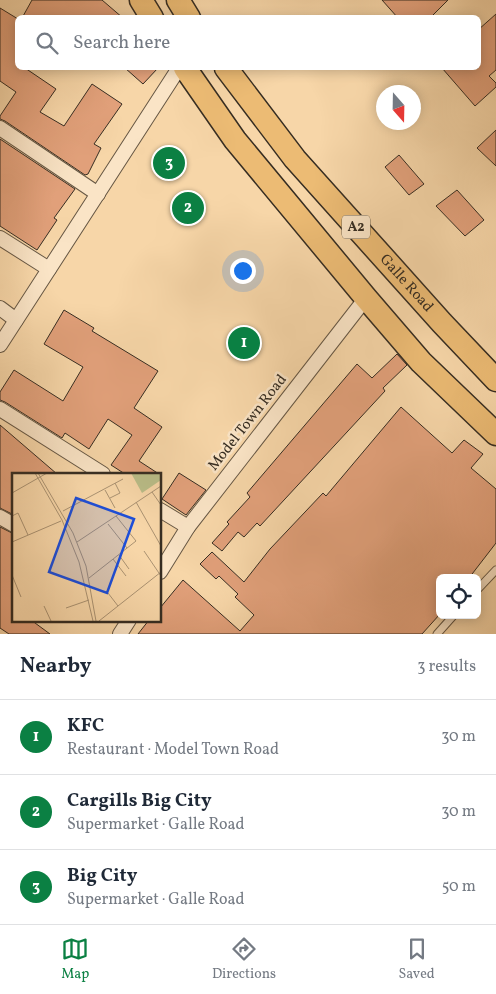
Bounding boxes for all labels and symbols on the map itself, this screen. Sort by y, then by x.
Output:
north arrow [376,85,421,130]
pin: 3 [153,144,185,182]
pin: 2 [172,189,204,227]
road number: A2 [342,216,370,238]
street label: Galle Road [375,250,438,317]
your location [230,258,256,284]
pin: 1 [228,324,260,362]
street label: Model Town Road [204,370,292,476]
inset map [12,473,161,622]

